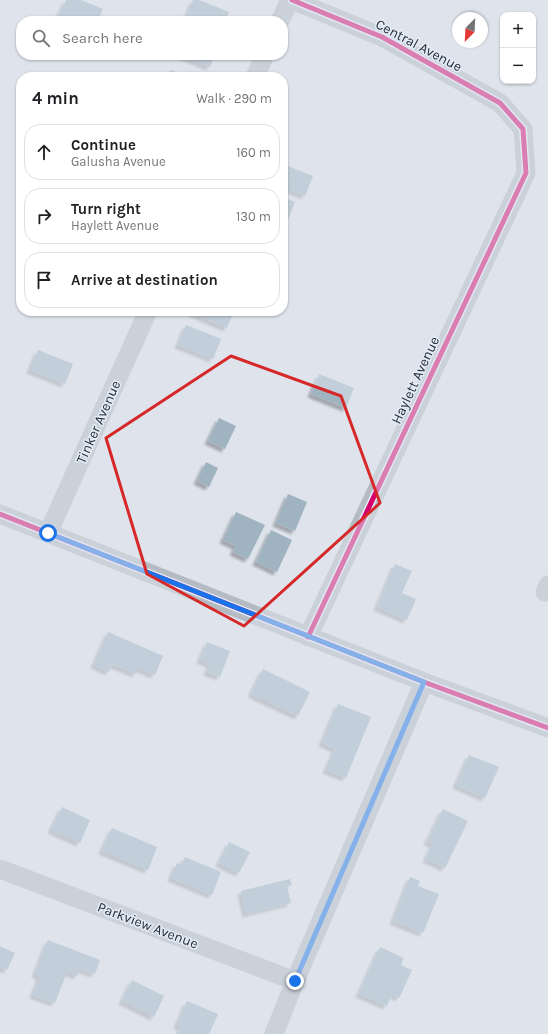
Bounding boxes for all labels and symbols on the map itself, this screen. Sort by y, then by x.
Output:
north arrow [452,12,488,48]
street label: Central Avenue [373,16,465,75]
street label: Haylett Avenue [388,334,443,427]
street label: Tinker Avenue [73,378,124,466]
route start [39,524,57,542]
street label: Parkview Avenue [95,898,201,952]
route end [286,972,304,990]

